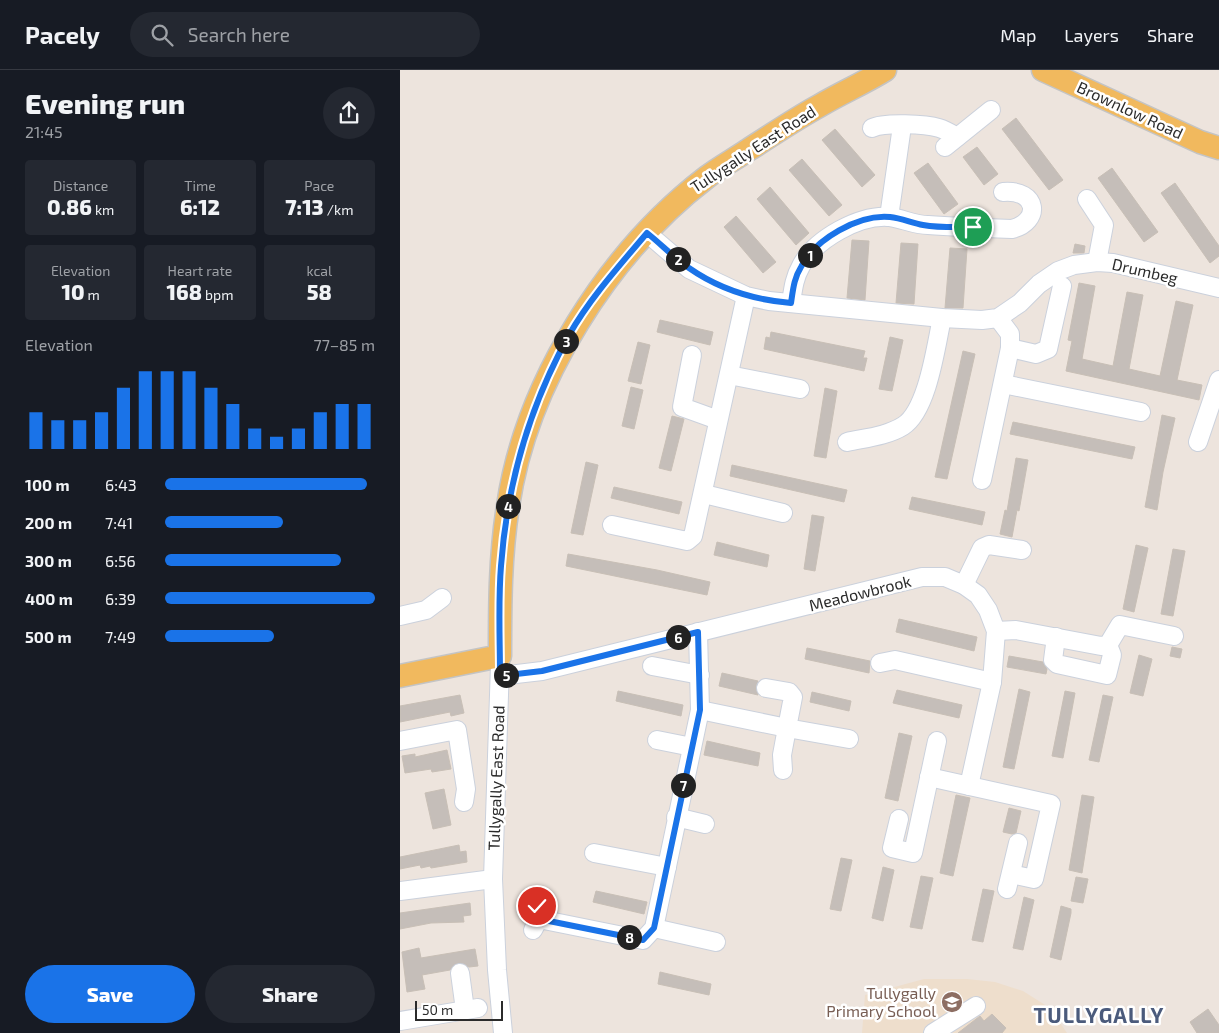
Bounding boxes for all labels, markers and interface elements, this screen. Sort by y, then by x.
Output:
search box [130,12,480,57]
text: Pacely [25,20,100,49]
icon: search [148,21,176,49]
text: Search here [188,23,290,46]
text: Map [1000,24,1036,46]
text: Layers [1064,24,1119,46]
text: Share [1147,24,1194,46]
street label: Brownlow Road [1074,77,1186,142]
text: Evening run [25,86,185,120]
button: share [323,87,375,139]
street label: Tullygally East Road [687,101,819,196]
text: 21:45 [25,122,63,141]
text: Distance [53,177,108,194]
text: Time [184,177,216,194]
text: Pace [304,177,334,194]
text: 0.86 [47,194,92,219]
text: 6:12 [180,194,220,219]
text: 7:13 [285,194,324,219]
text: km [92,201,114,218]
text: /km [324,201,353,218]
pin [952,206,994,248]
icon: arrive [959,213,987,241]
pin: 1 [798,242,822,268]
pin: 2 [666,246,690,272]
text: 1 [807,247,814,264]
text: 2 [674,251,683,268]
street label: Drumbeg [1110,254,1180,287]
text: Elevation [51,262,110,279]
text: Heart rate [168,262,232,279]
text: kcal [307,262,332,279]
text: 10 [61,279,84,304]
text: 168 [167,279,202,304]
text: 58 [307,279,332,304]
text: m [84,286,100,303]
text: bpm [202,286,233,303]
pin: 3 [554,328,578,354]
text: 3 [563,333,570,350]
text: Elevation [25,335,93,354]
text: 77–85 m [314,335,375,354]
text: 100 m [25,475,70,494]
text: 6:43 [105,475,137,494]
pin: 4 [496,494,520,518]
text: 4 [504,498,513,515]
text: 200 m [25,513,72,532]
text: 7:41 [105,513,133,532]
text: 300 m [25,551,72,570]
text: 6:56 [105,551,136,570]
street label: Meadowbrook [807,571,913,614]
text: 400 m [25,589,73,608]
text: 6:39 [105,589,136,608]
pin: 6 [666,624,690,650]
text: 500 m [25,627,72,646]
text: 7:49 [105,627,136,646]
text: 6 [674,629,683,646]
pin: 5 [494,662,518,688]
text: 5 [503,667,510,684]
street label: Tullygally East Road [483,705,508,851]
pin: 7 [670,772,696,798]
text: 7 [680,777,687,794]
pin [516,885,558,927]
icon: check [523,892,551,920]
pin: 8 [616,924,642,950]
text: 8 [625,929,634,946]
button: Save [25,965,195,1023]
button: Share [205,965,375,1023]
place label: Tullygally Primary School [826,983,937,1020]
school or university icon: Tullygally Primary School [940,990,964,1014]
scale bar [415,998,502,1021]
text: 50 m [422,1001,453,1018]
district label: TULLYGALLY [1034,1002,1164,1027]

